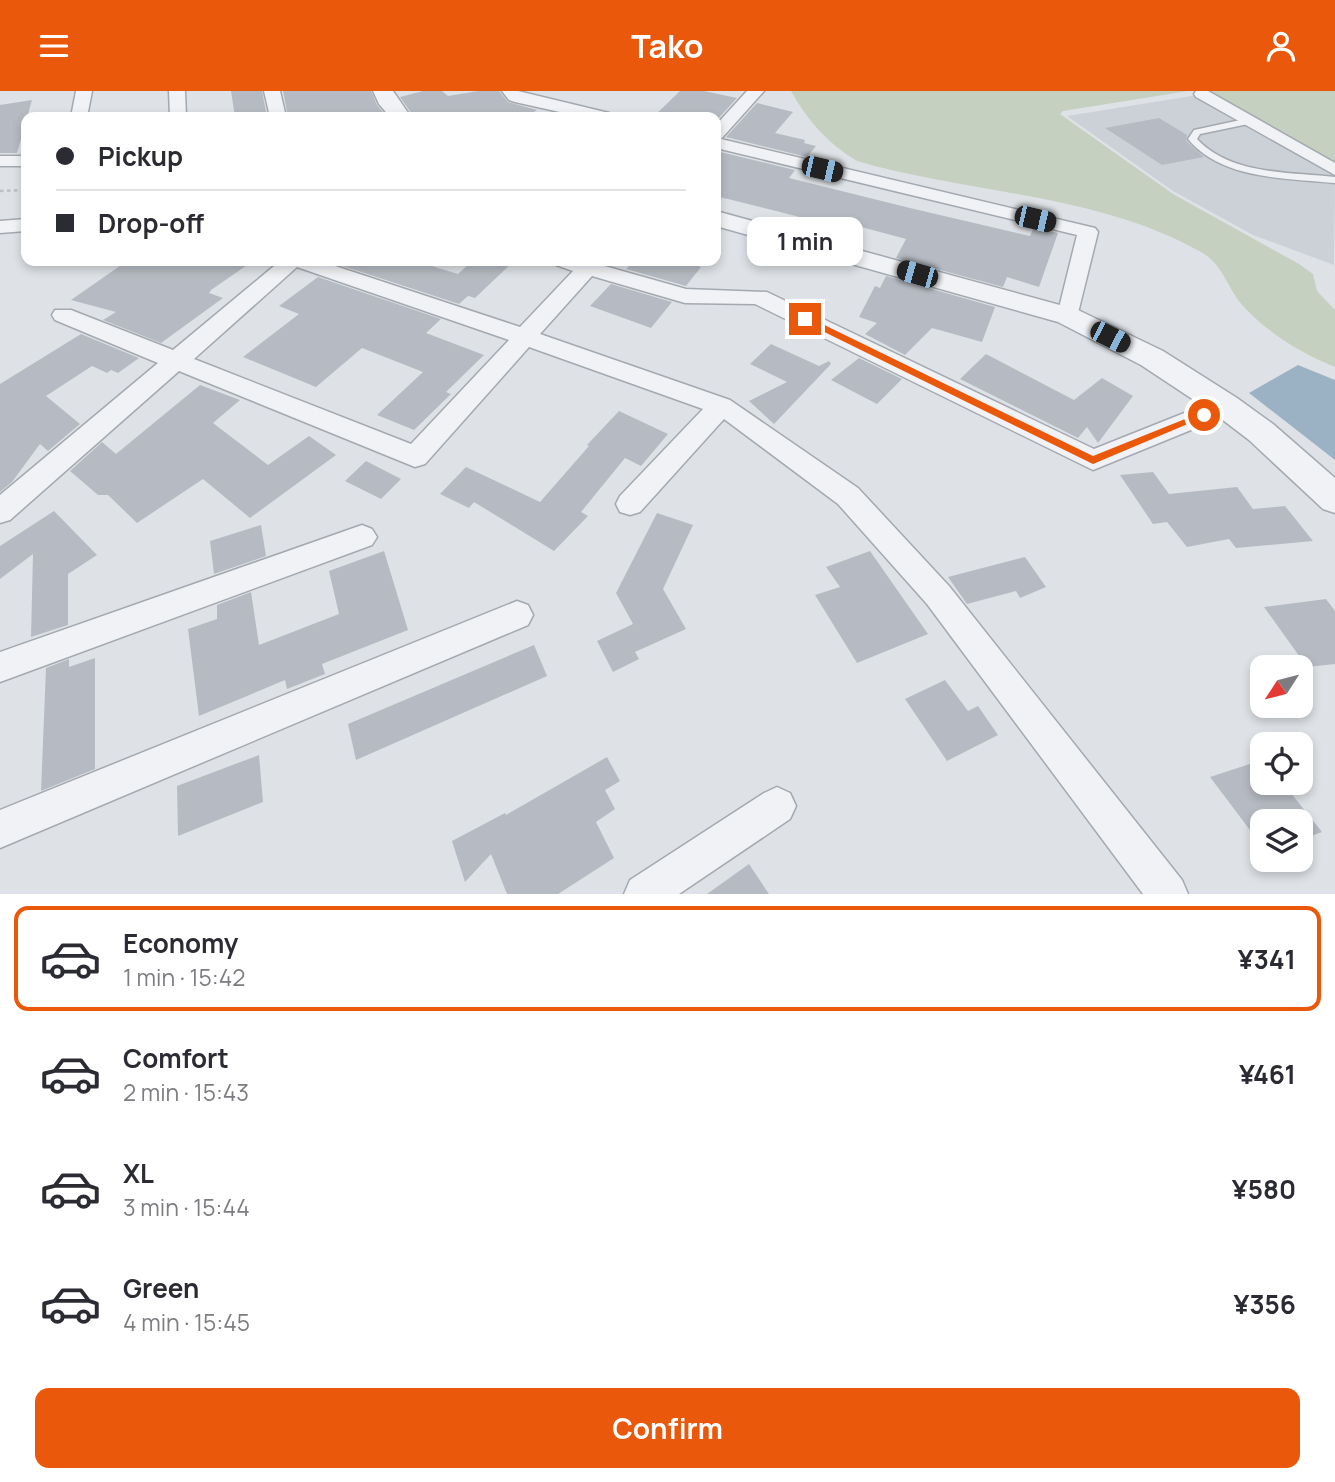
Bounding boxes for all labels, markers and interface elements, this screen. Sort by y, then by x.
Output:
text: Tako [631,24,704,68]
icon: menu [35,27,73,65]
icon: person [1262,27,1300,65]
text: Pickup [98,138,183,174]
car [800,154,845,184]
car [1013,204,1058,234]
text: Drop-off [98,205,204,241]
callout: 1 min [747,217,863,267]
text: 1 min [777,225,833,257]
car [894,258,941,290]
route end [789,303,821,335]
car [1087,318,1134,356]
route start [1188,399,1220,431]
north arrow [1250,655,1312,717]
map controls [1250,655,1313,872]
button: locate [1250,732,1313,795]
button: layers [1250,809,1313,872]
text: Economy [123,925,238,961]
icon: car [39,927,102,990]
text: ¥341 [1238,941,1296,977]
text: 1 min · 15:42 [123,961,245,993]
text: Comfort [123,1040,229,1076]
icon: car [39,1042,102,1105]
text: ¥461 [1239,1056,1296,1092]
text: 2 min · 15:43 [123,1076,249,1108]
text: XL [123,1155,154,1191]
icon: car [39,1157,102,1220]
text: ¥580 [1232,1171,1296,1207]
text: 3 min · 15:44 [123,1191,250,1223]
text: Green [123,1270,199,1306]
icon: car [39,1272,102,1335]
text: ¥356 [1234,1286,1296,1322]
text: 4 min · 15:45 [123,1306,250,1338]
button: Confirm [35,1388,1300,1468]

